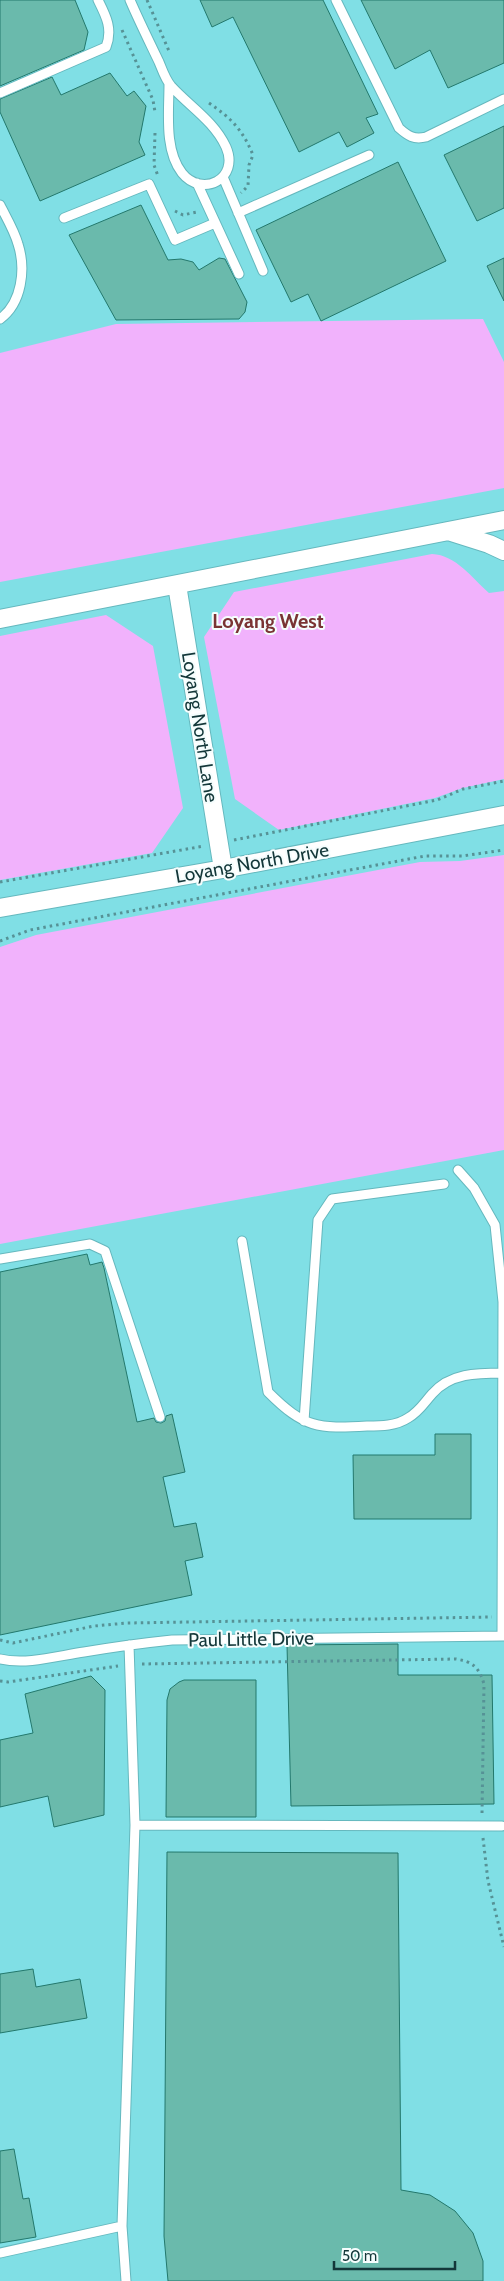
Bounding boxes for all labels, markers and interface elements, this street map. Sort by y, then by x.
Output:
district label: Loyang West [212,609,324,633]
street label: Loyang North Lane [177,650,223,804]
street label: Loyang North Drive [173,838,331,888]
street label: Paul Little Drive [188,1626,314,1652]
scale bar [334,2238,455,2270]
text: 50 m [342,2247,377,2265]

